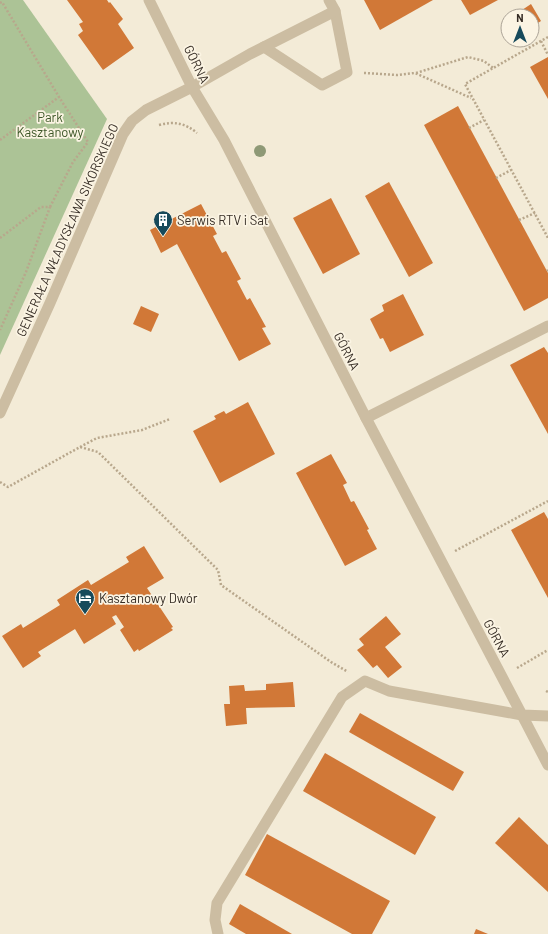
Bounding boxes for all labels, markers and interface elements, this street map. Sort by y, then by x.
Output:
north arrow [500,8,540,48]
text: N [516,11,524,24]
street label: GÓRNA [181,42,213,86]
park label: Park Kasztanowy [16,109,84,140]
street label: GENERAŁA WŁADYSŁAWA SIKORSKIEGO [13,121,121,339]
building icon: Serwis RTV i Sat [152,209,174,237]
place label: Serwis RTV i Sat [177,212,269,228]
street label: GÓRNA [331,329,363,373]
hotel icon: Kasztanowy Dwór [74,587,96,615]
place label: Kasztanowy Dwór [99,590,198,606]
street label: GÓRNA [480,616,514,660]

